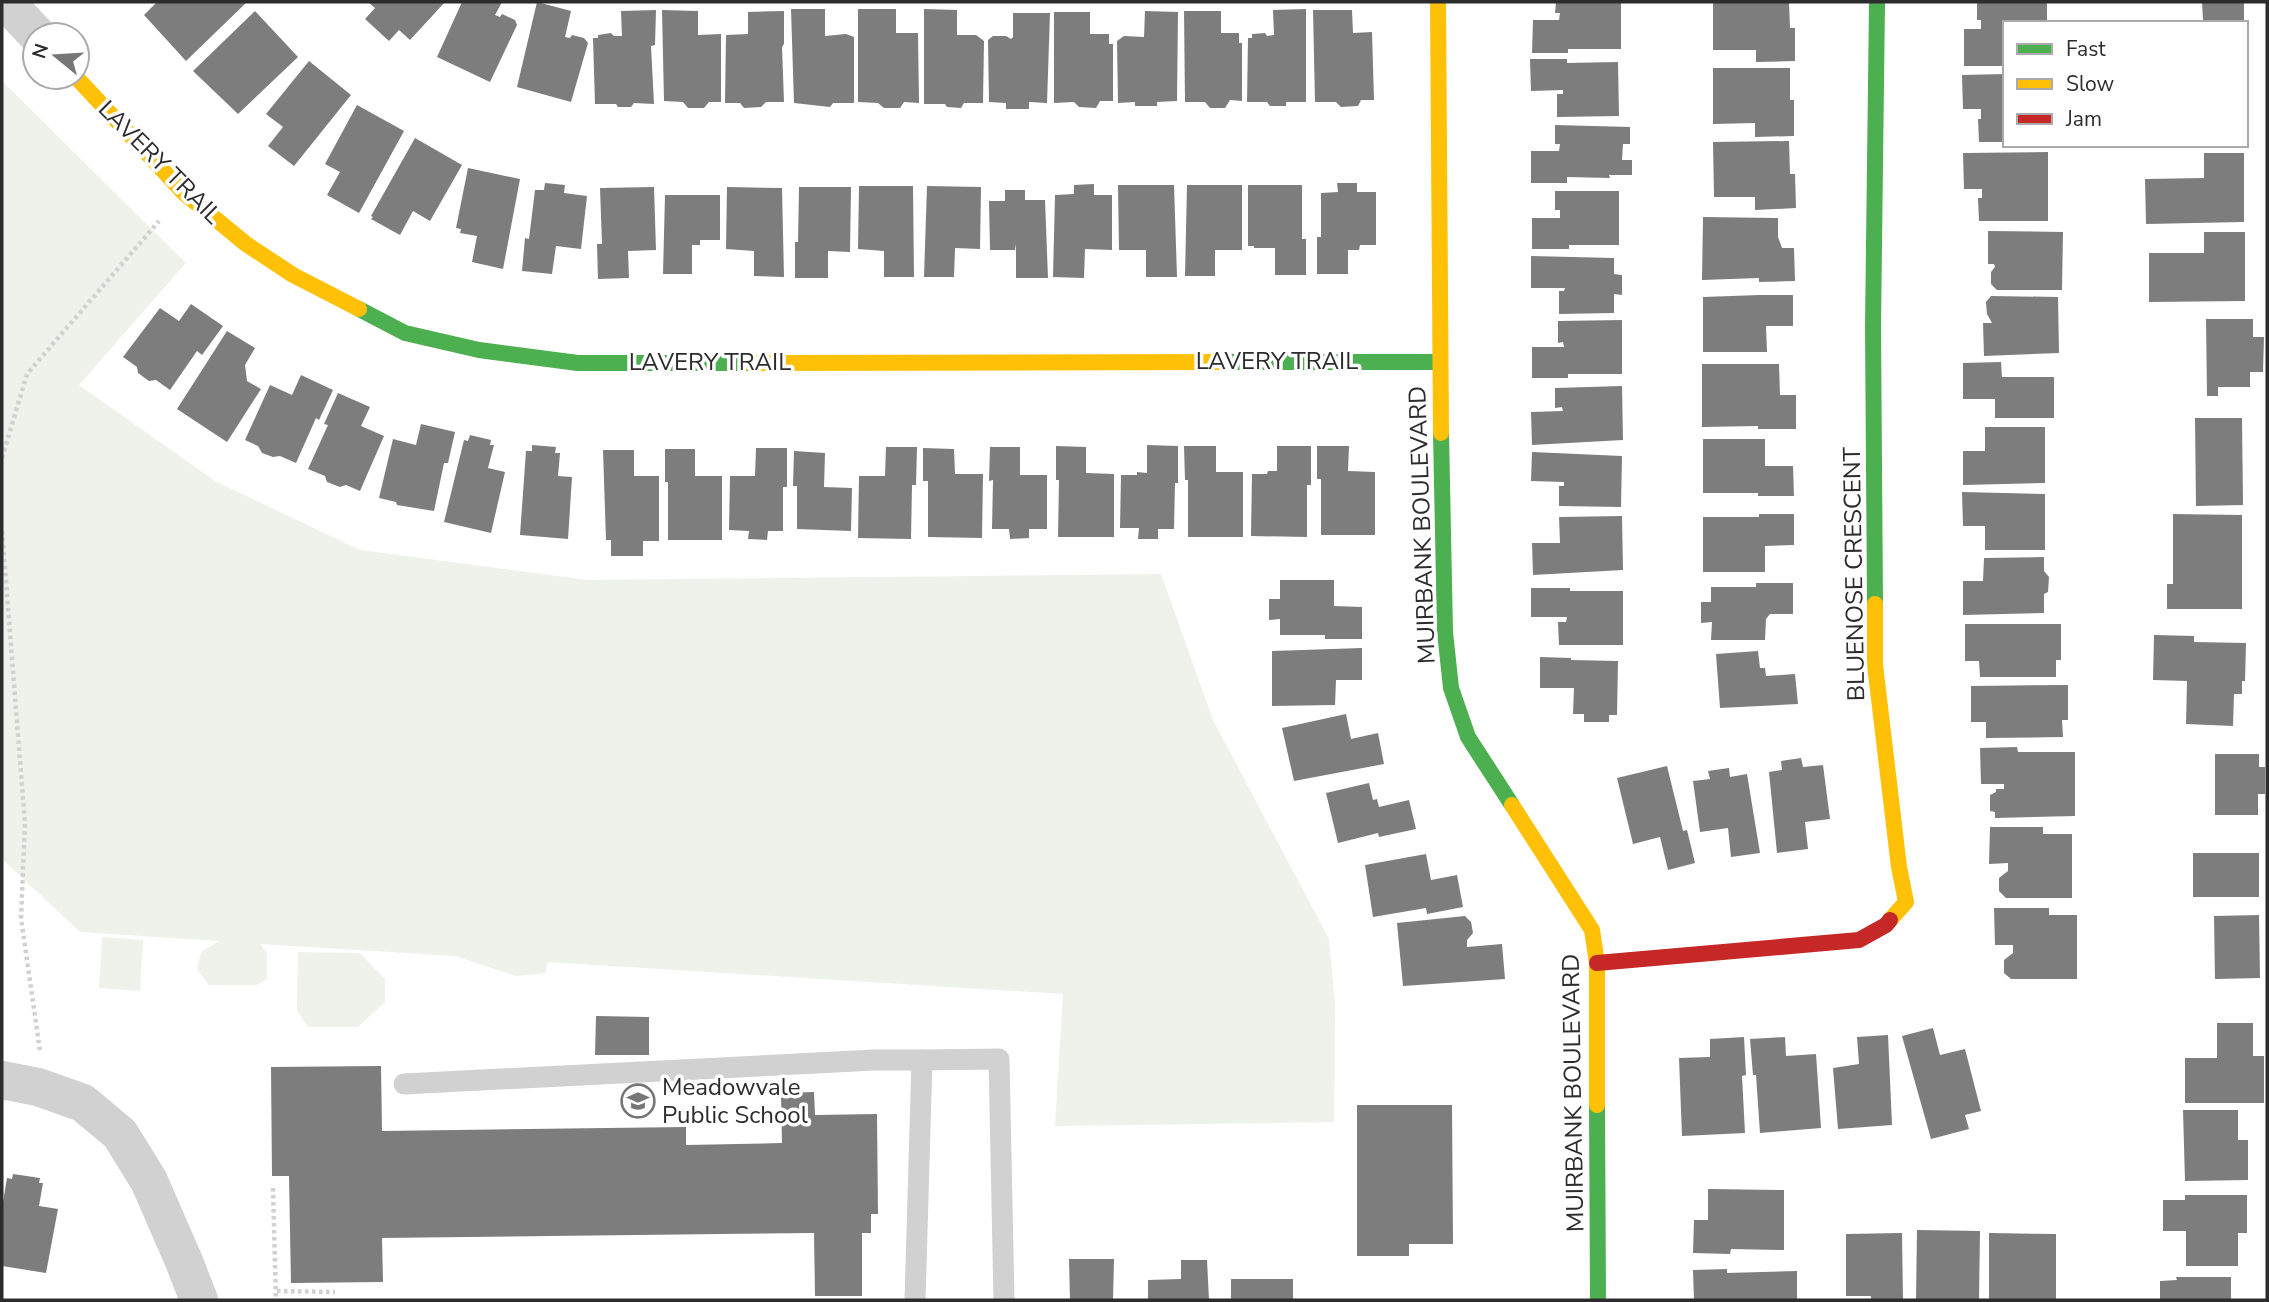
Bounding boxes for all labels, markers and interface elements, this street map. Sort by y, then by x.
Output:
north arrow [21,21,91,91]
legend [2003,21,2248,147]
text: Fast [2066,35,2106,63]
text: N [26,40,55,62]
text: Slow [2066,70,2115,98]
street label: LAVERY TRAIL [91,93,229,231]
text: Jam [2065,105,2102,133]
street label: LAVERY TRAIL [1196,345,1358,377]
street label: LAVERY TRAIL [629,346,791,378]
street label: MUIRBANK BOULEVARD [1401,385,1443,665]
street label: BLUENOSE CRESCENT [1836,446,1872,701]
street label: MUIRBANK BOULEVARD [1555,954,1591,1232]
place label: Meadowvale Public School [662,1071,808,1131]
school or university icon: Meadowvale Public School [619,1082,657,1120]

